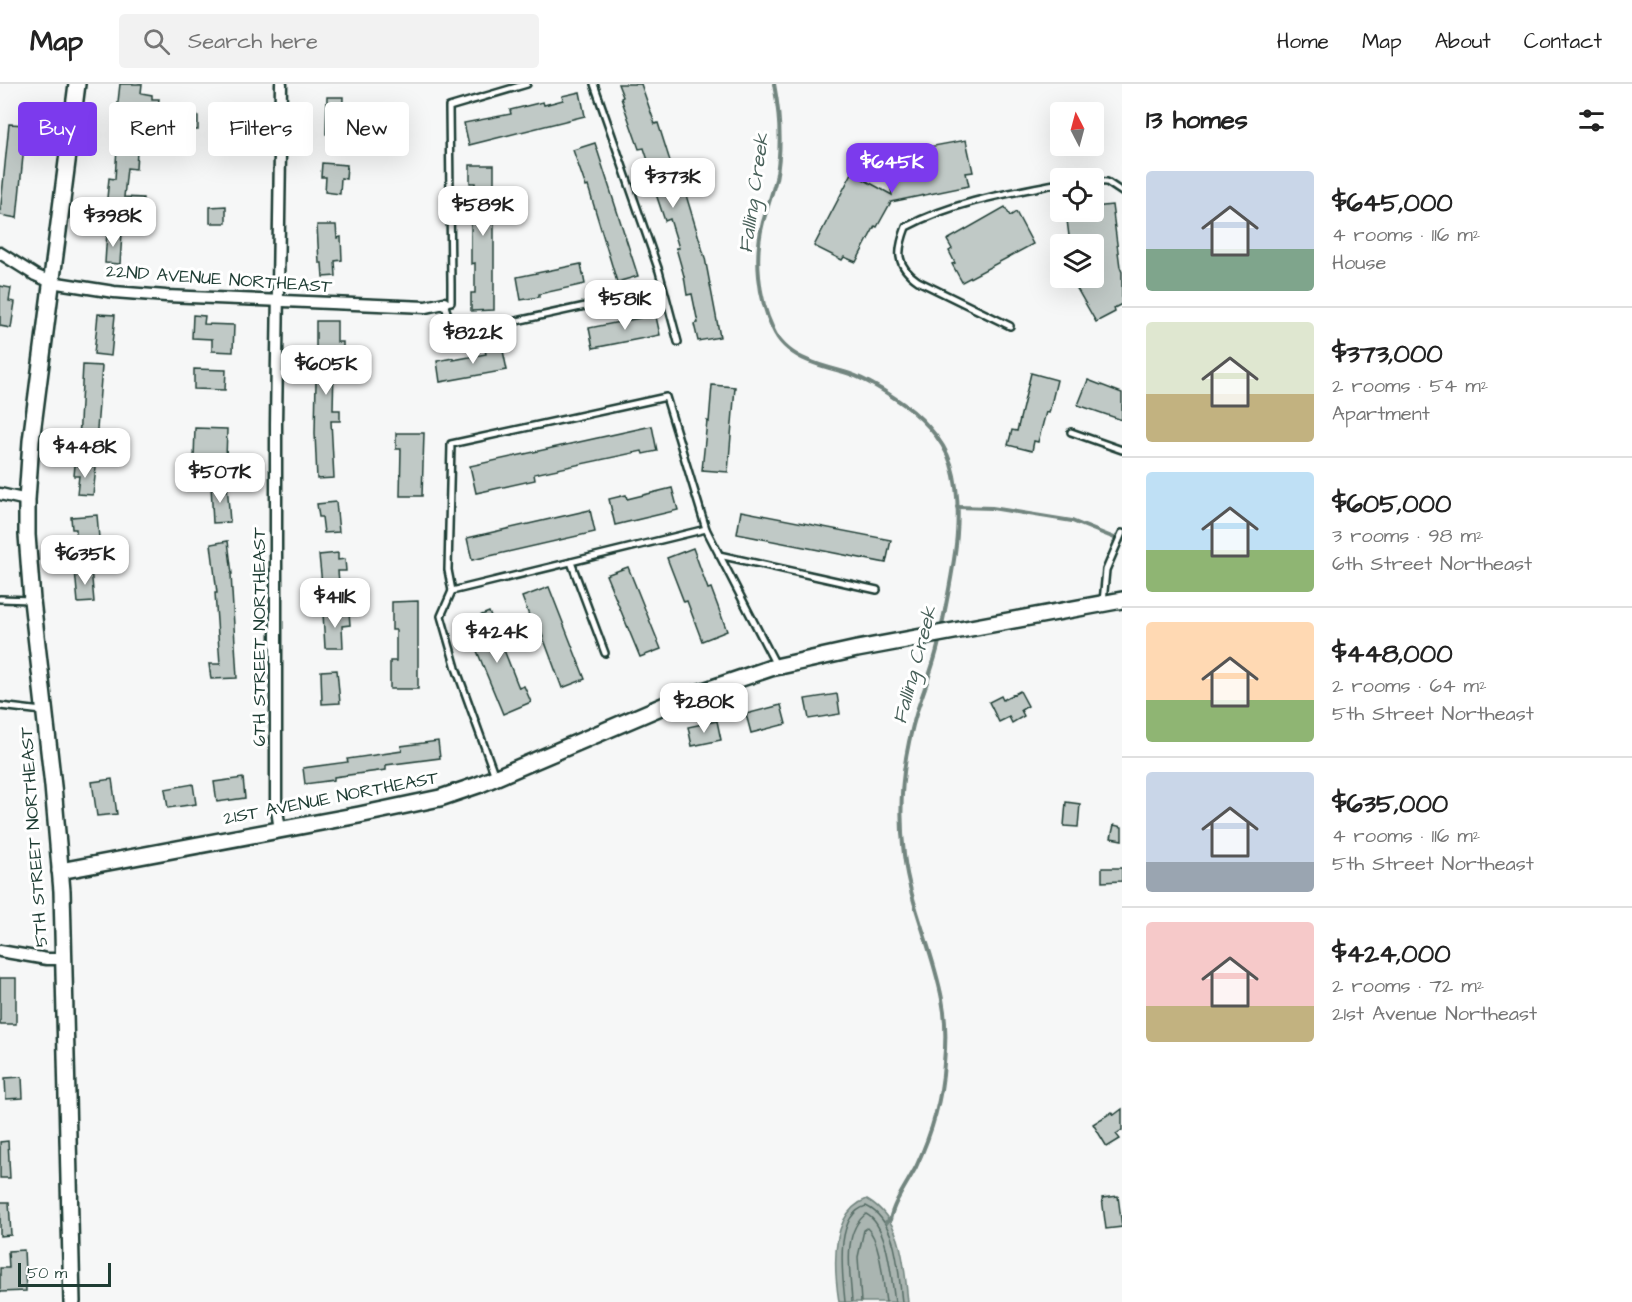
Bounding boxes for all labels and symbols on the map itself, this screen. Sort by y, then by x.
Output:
north arrow [1050,102,1104,156]
water label: Falling Creek [732,131,777,255]
pin: $645K [850,143,934,194]
pin: $373K [631,158,715,209]
pin: $589K [441,186,525,237]
pin: $398K [71,197,155,248]
street label: 22ND AVENUE NORTHEAST [105,259,334,299]
pin: $581K [583,280,667,331]
pin: $822K [431,314,515,365]
pin: $605K [284,345,368,396]
pin: $448K [43,428,127,479]
pin: $507K [178,453,262,504]
street label: 6TH STREET NORTHEAST [247,527,272,747]
pin: $635K [43,535,127,586]
pin: $411K [293,578,377,629]
water label: Falling Creek [886,602,945,727]
pin: $424K [455,613,539,664]
pin: $280K [662,683,746,734]
street label: 5TH STREET NORTHEAST [14,725,54,948]
street label: 21ST AVENUE NORTHEAST [221,765,441,831]
scale bar [18,1260,111,1288]

